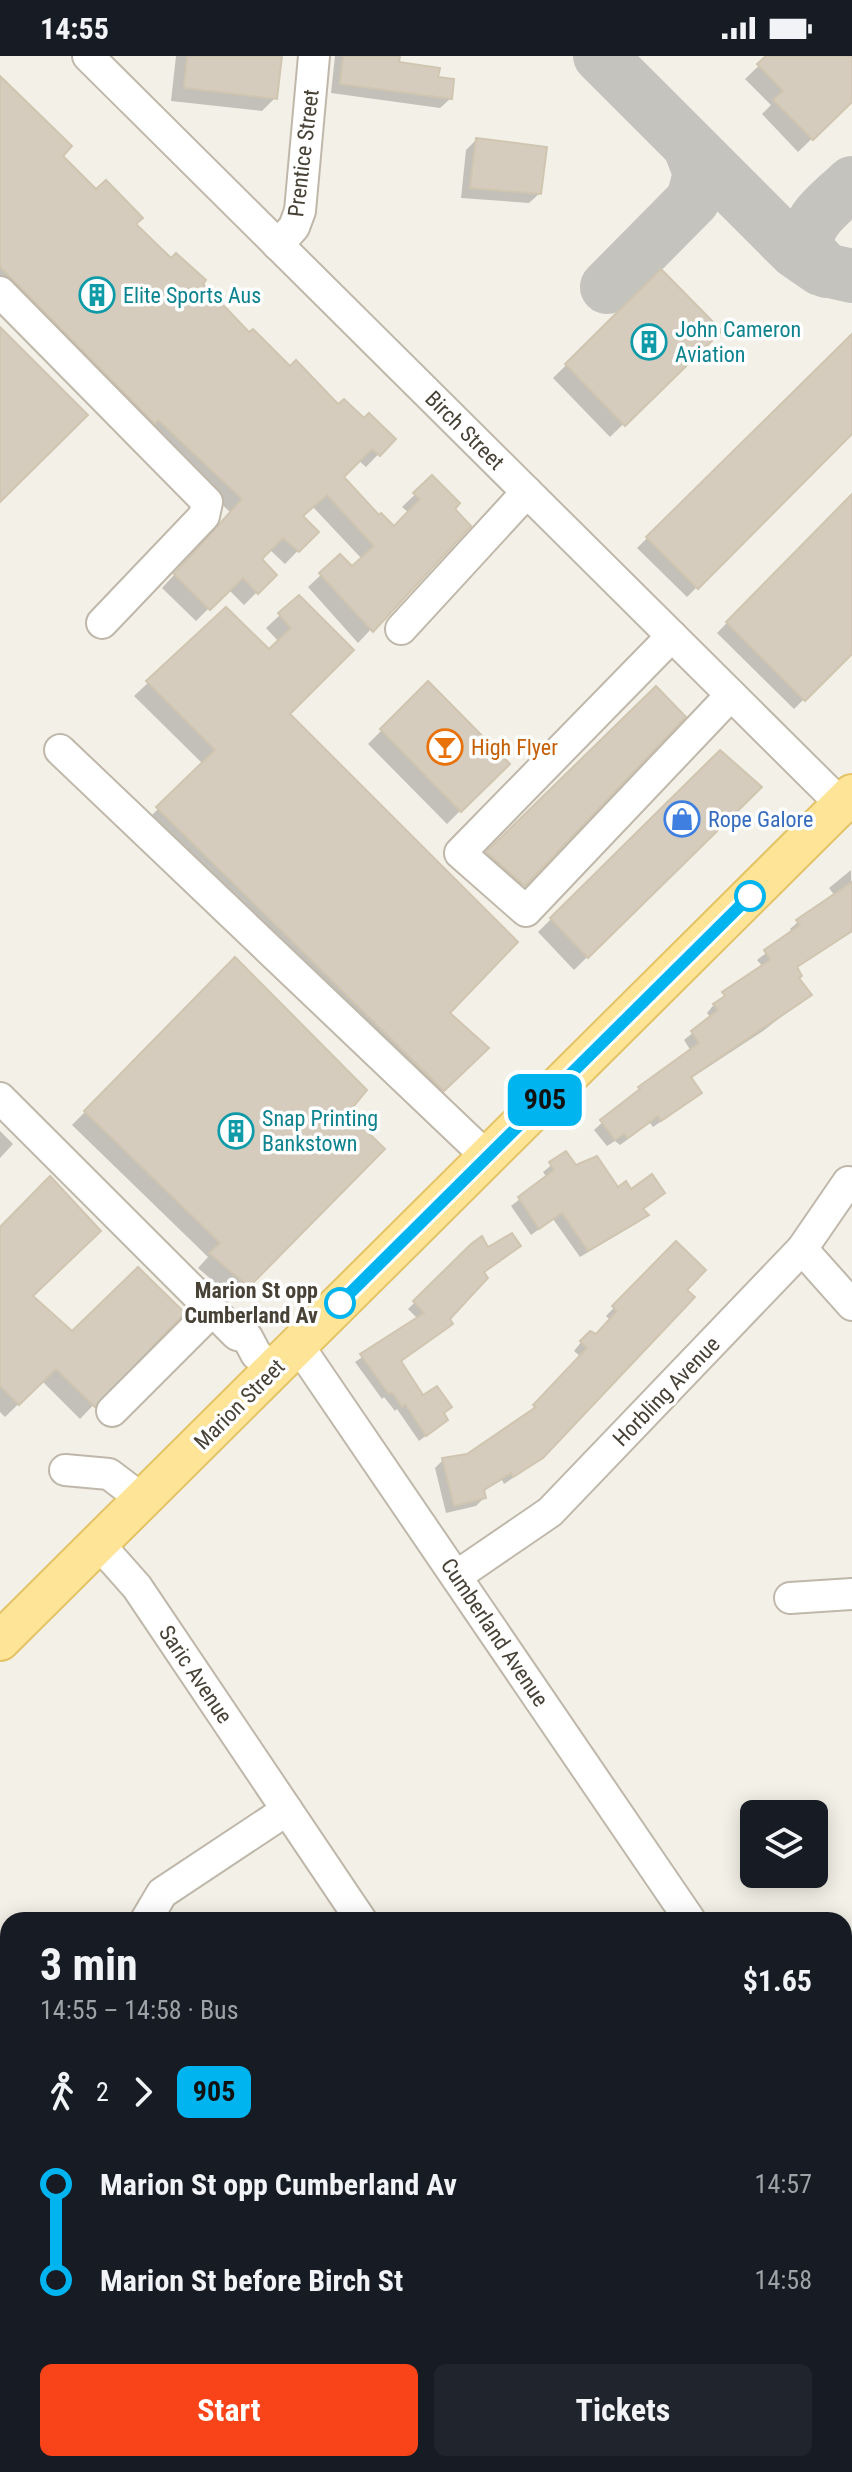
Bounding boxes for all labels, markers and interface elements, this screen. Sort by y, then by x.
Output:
text: 14:55 [40,11,109,46]
street label: Prentice Street [283,88,324,218]
building icon: Elite Sports Aus [78,276,116,314]
place label: Elite Sports Aus [123,283,261,308]
place label: John Cameron Aviation [675,317,801,367]
building icon: John Cameron Aviation [630,323,668,361]
street label: Birch Street [420,386,509,475]
bar icon: High Flyer [426,728,464,766]
place label: High Flyer [471,735,558,760]
shop icon: Rope Galore [663,800,701,838]
place label: Rope Galore [708,807,813,832]
unlabelled marker [735,881,765,911]
line badge: 905 [499,1074,591,1126]
text: 905 [524,1083,566,1116]
place label: Snap Printing Bankstown [262,1106,378,1156]
building icon: Snap Printing Bankstown [217,1112,255,1150]
place label: Marion St opp Cumberland Av [184,1278,318,1328]
marker: Marion St opp Cumberland Av [325,1288,355,1318]
street label: Horbling Avenue [608,1332,725,1451]
street label: Marion Street [189,1354,290,1455]
street label: Cumberland Avenue [436,1554,553,1711]
street label: Saric Avenue [154,1621,237,1728]
map controls [740,1800,828,1888]
button: layers [740,1800,828,1888]
text: 3 min [40,1939,138,1991]
text: $1.65 [743,1963,812,1998]
text: 14:55 – 14:58 · Bus [40,1995,239,2025]
icon: walk [40,2070,84,2114]
icon: forward [121,2070,165,2114]
text: 905 [193,2075,235,2108]
text: 2 [96,2077,109,2107]
text: Marion St opp Cumberland Av [100,2167,457,2202]
text: 14:57 [755,2169,812,2199]
text: Marion St before Birch St [100,2263,403,2298]
text: 14:58 [755,2265,812,2295]
button: Start [40,2364,418,2456]
button: Tickets [434,2364,812,2456]

